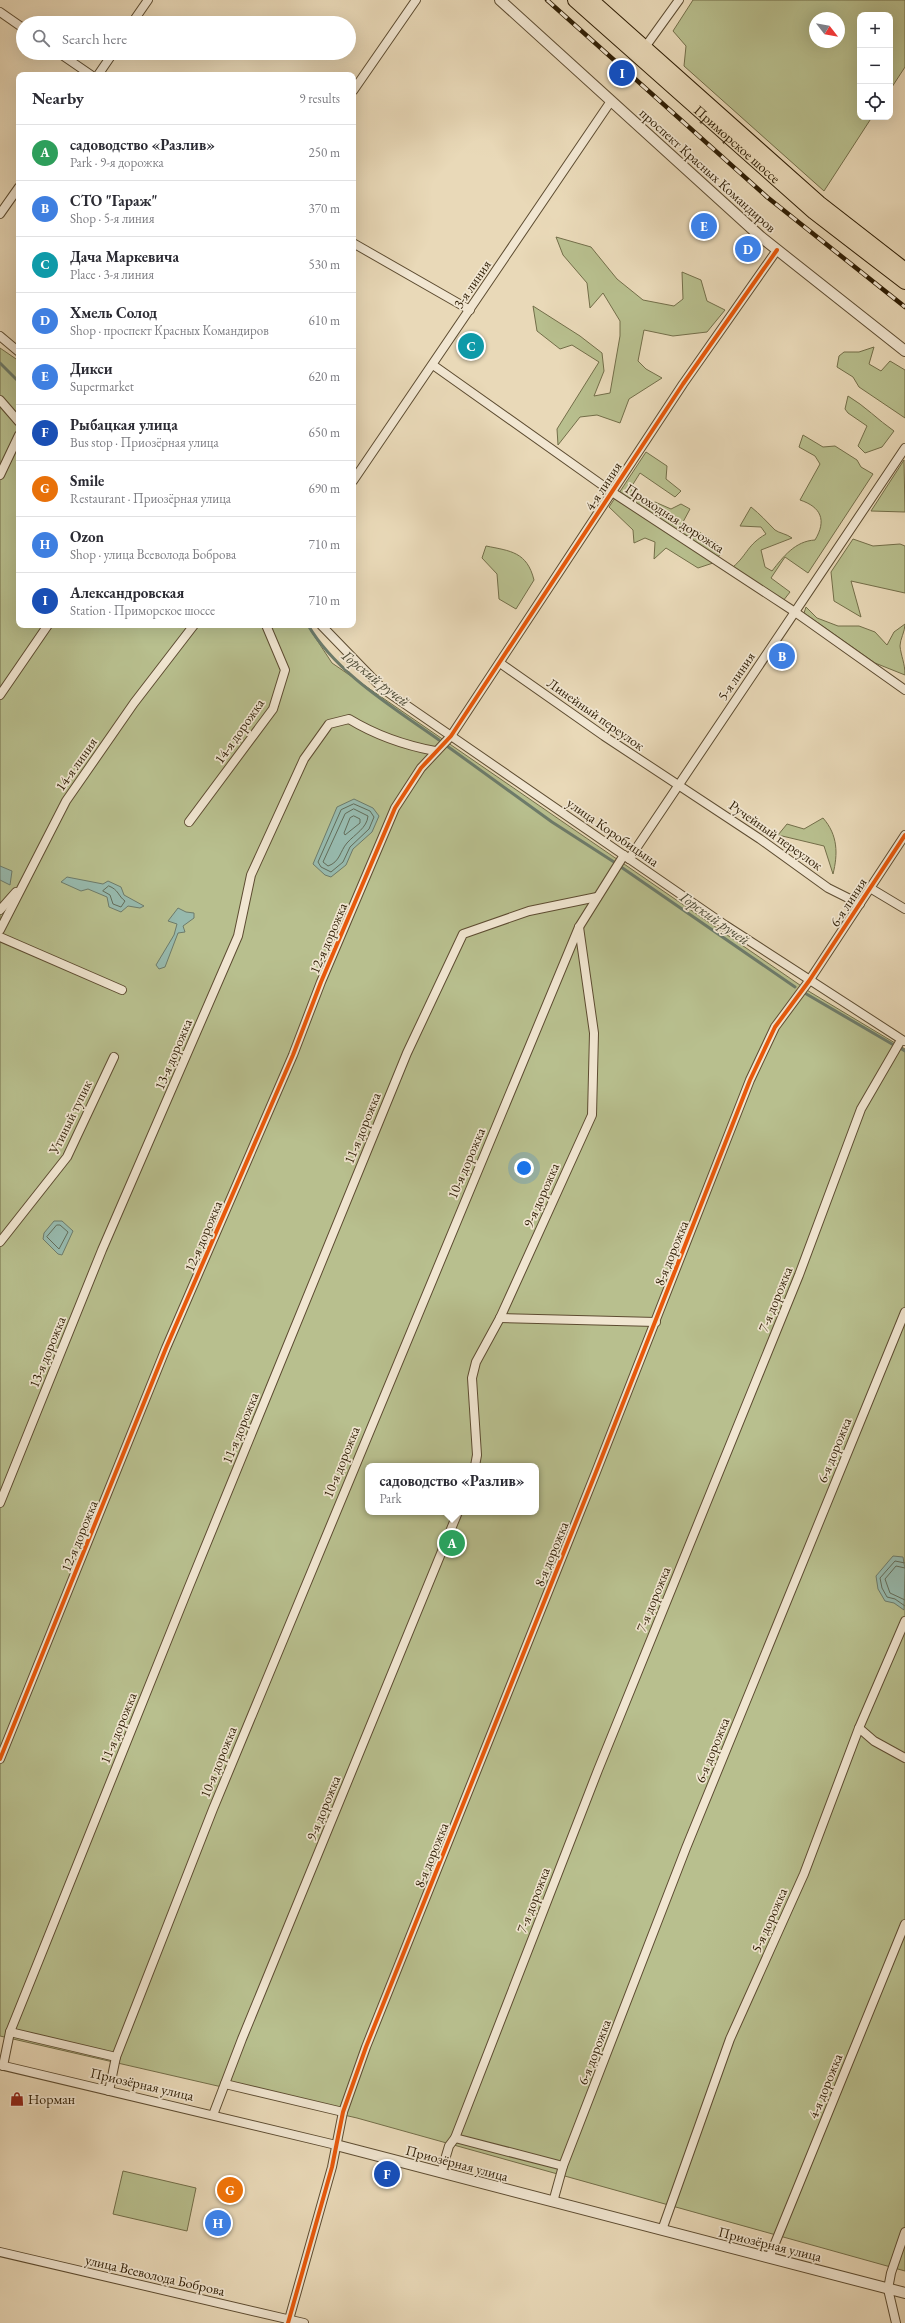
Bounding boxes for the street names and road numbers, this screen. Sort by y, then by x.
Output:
street label: Приморское шоссе [690,101,785,187]
street label: проспект Красных Командиров [636,104,780,236]
street label: 3-я линия [449,256,495,312]
street label: 4-я линия [581,458,625,514]
street label: Проходная дорожка [622,479,728,557]
street label: 5-я линия [713,648,759,704]
street label: Линейный переулок [544,674,648,754]
street label: 14-я дорожка [210,695,268,767]
street label: 14-я линия [51,734,101,794]
street label: улица Коробицына [564,794,663,871]
street label: Ручейный переулок [726,796,827,874]
street label: 6-я линия [826,874,870,930]
street label: 12-я дорожка [305,899,351,976]
street label: 13-я дорожка [150,1015,196,1092]
street label: Утиный тупик [44,1077,96,1158]
street label: 11-я дорожка [340,1089,385,1166]
street label: 10-я дорожка [443,1124,489,1201]
street label: 9-я дорожка [519,1160,563,1230]
street label: 12-я дорожка [180,1197,226,1274]
street label: 8-я дорожка [650,1217,692,1288]
street label: 7-я дорожка [754,1263,796,1334]
street label: 13-я дорожка [25,1313,70,1390]
street label: 11-я дорожка [218,1389,263,1466]
street label: 6-я дорожка [813,1414,855,1485]
street label: 10-я дорожка [319,1423,364,1500]
street label: 12-я дорожка [57,1497,102,1574]
street label: 8-я дорожка [530,1518,572,1589]
street label: 7-я дорожка [632,1563,674,1634]
street label: 11-я дорожка [96,1689,141,1766]
street label: 6-я дорожка [691,1714,733,1785]
street label: 10-я дорожка [196,1723,241,1800]
street label: 9-я дорожка [302,1772,344,1843]
street label: 8-я дорожка [410,1819,452,1890]
street label: 7-я дорожка [512,1864,554,1935]
street label: 5-я дорожка [747,1885,791,1955]
street label: 6-я дорожка [573,2016,615,2087]
street label: 4-я дорожка [804,2050,846,2121]
street label: Приозёрная улица [88,2063,196,2105]
street label: Приозёрная улица [404,2141,511,2185]
street label: Приозёрная улица [717,2222,824,2266]
street label: улица Всеволода Боброва [83,2250,227,2300]

